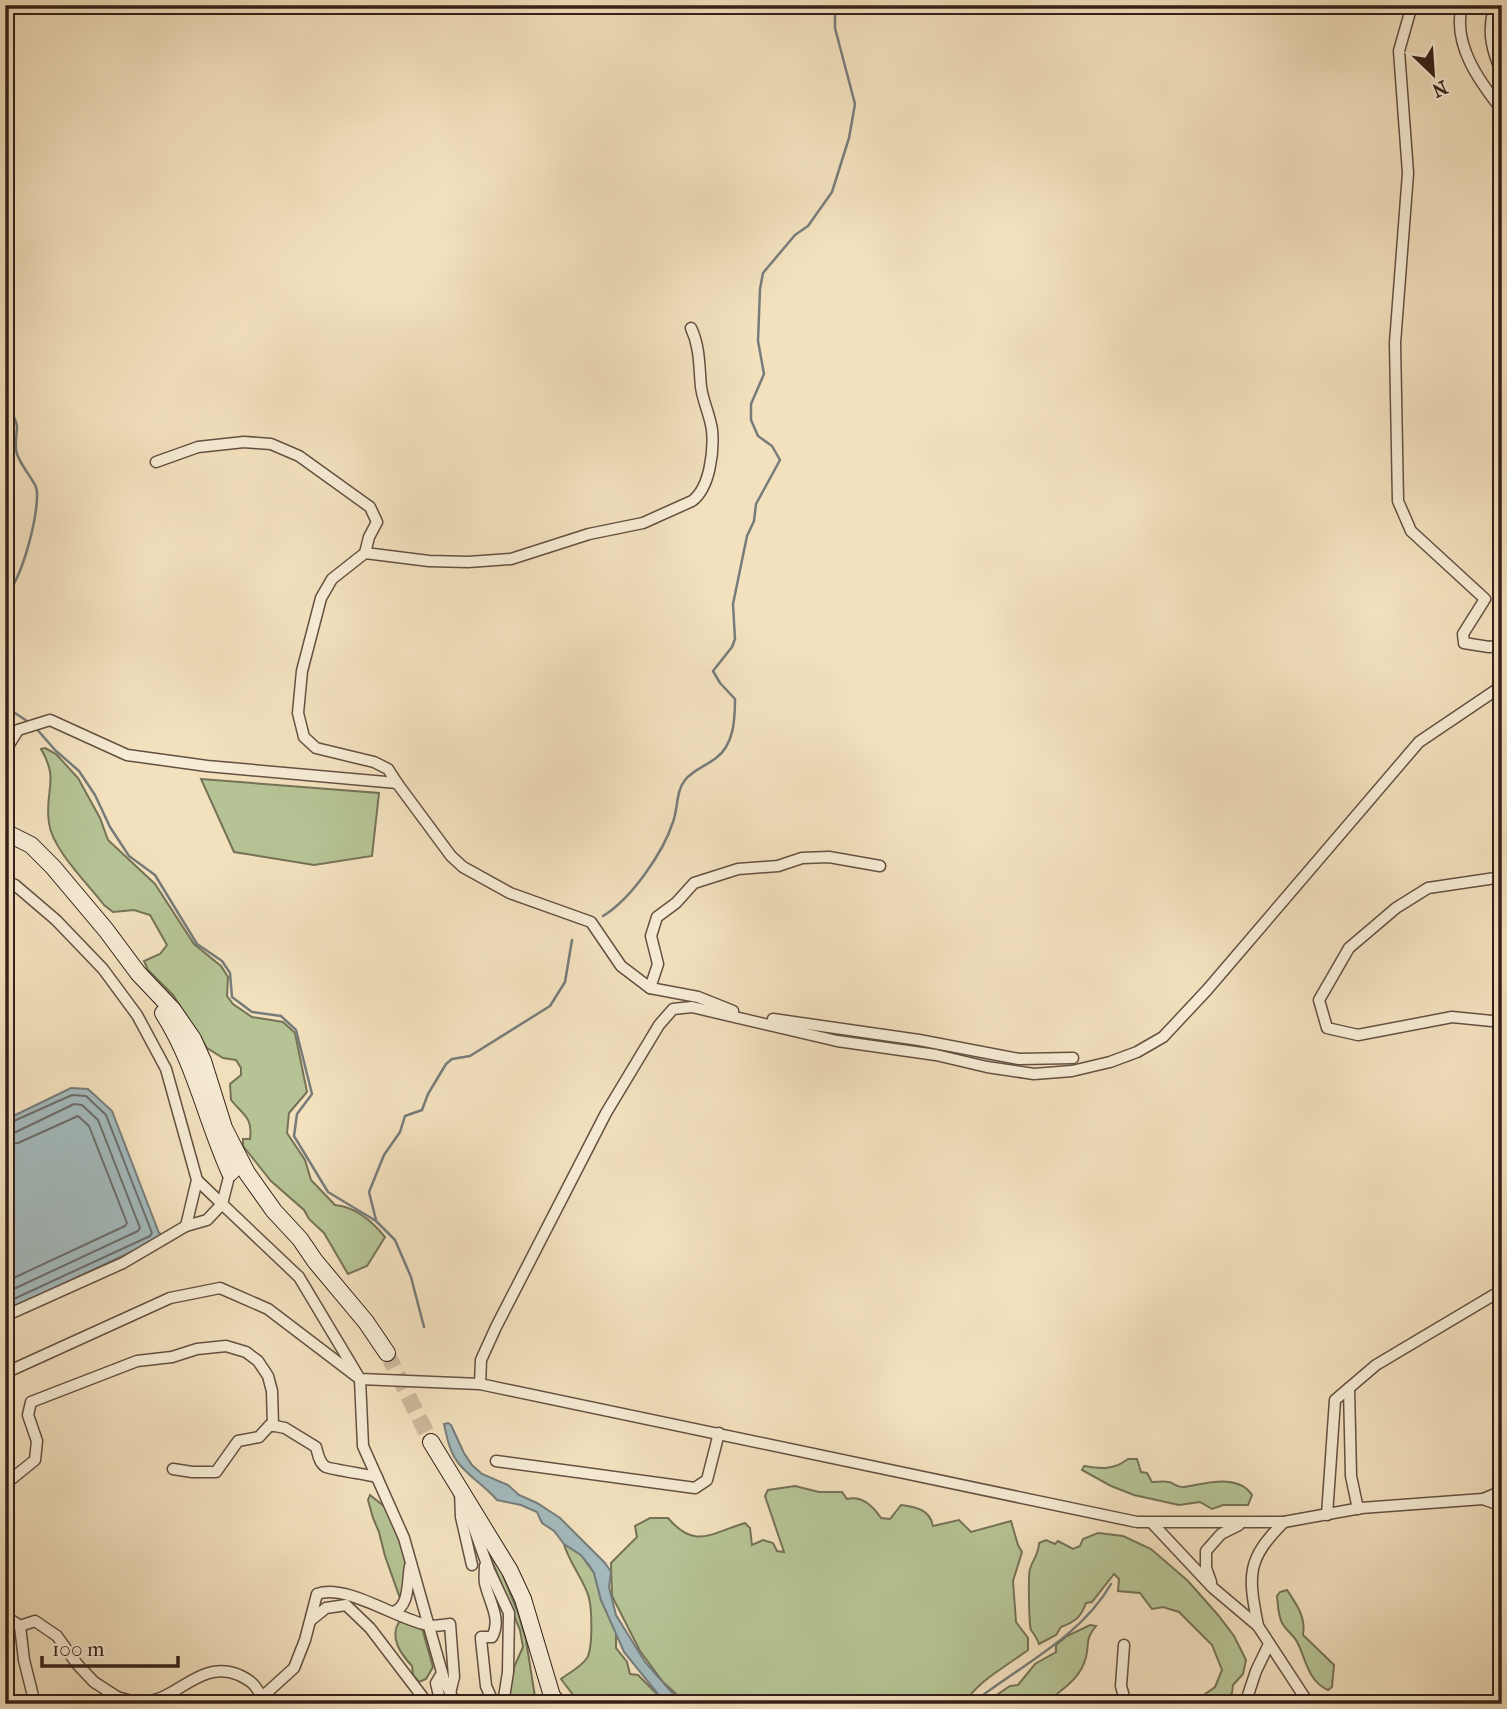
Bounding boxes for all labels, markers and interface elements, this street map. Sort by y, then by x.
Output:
north arrow [1398,38,1468,108]
text: N [1428,75,1451,102]
scale bar [42,1625,178,1669]
text: 100 m [52,1637,105,1661]

